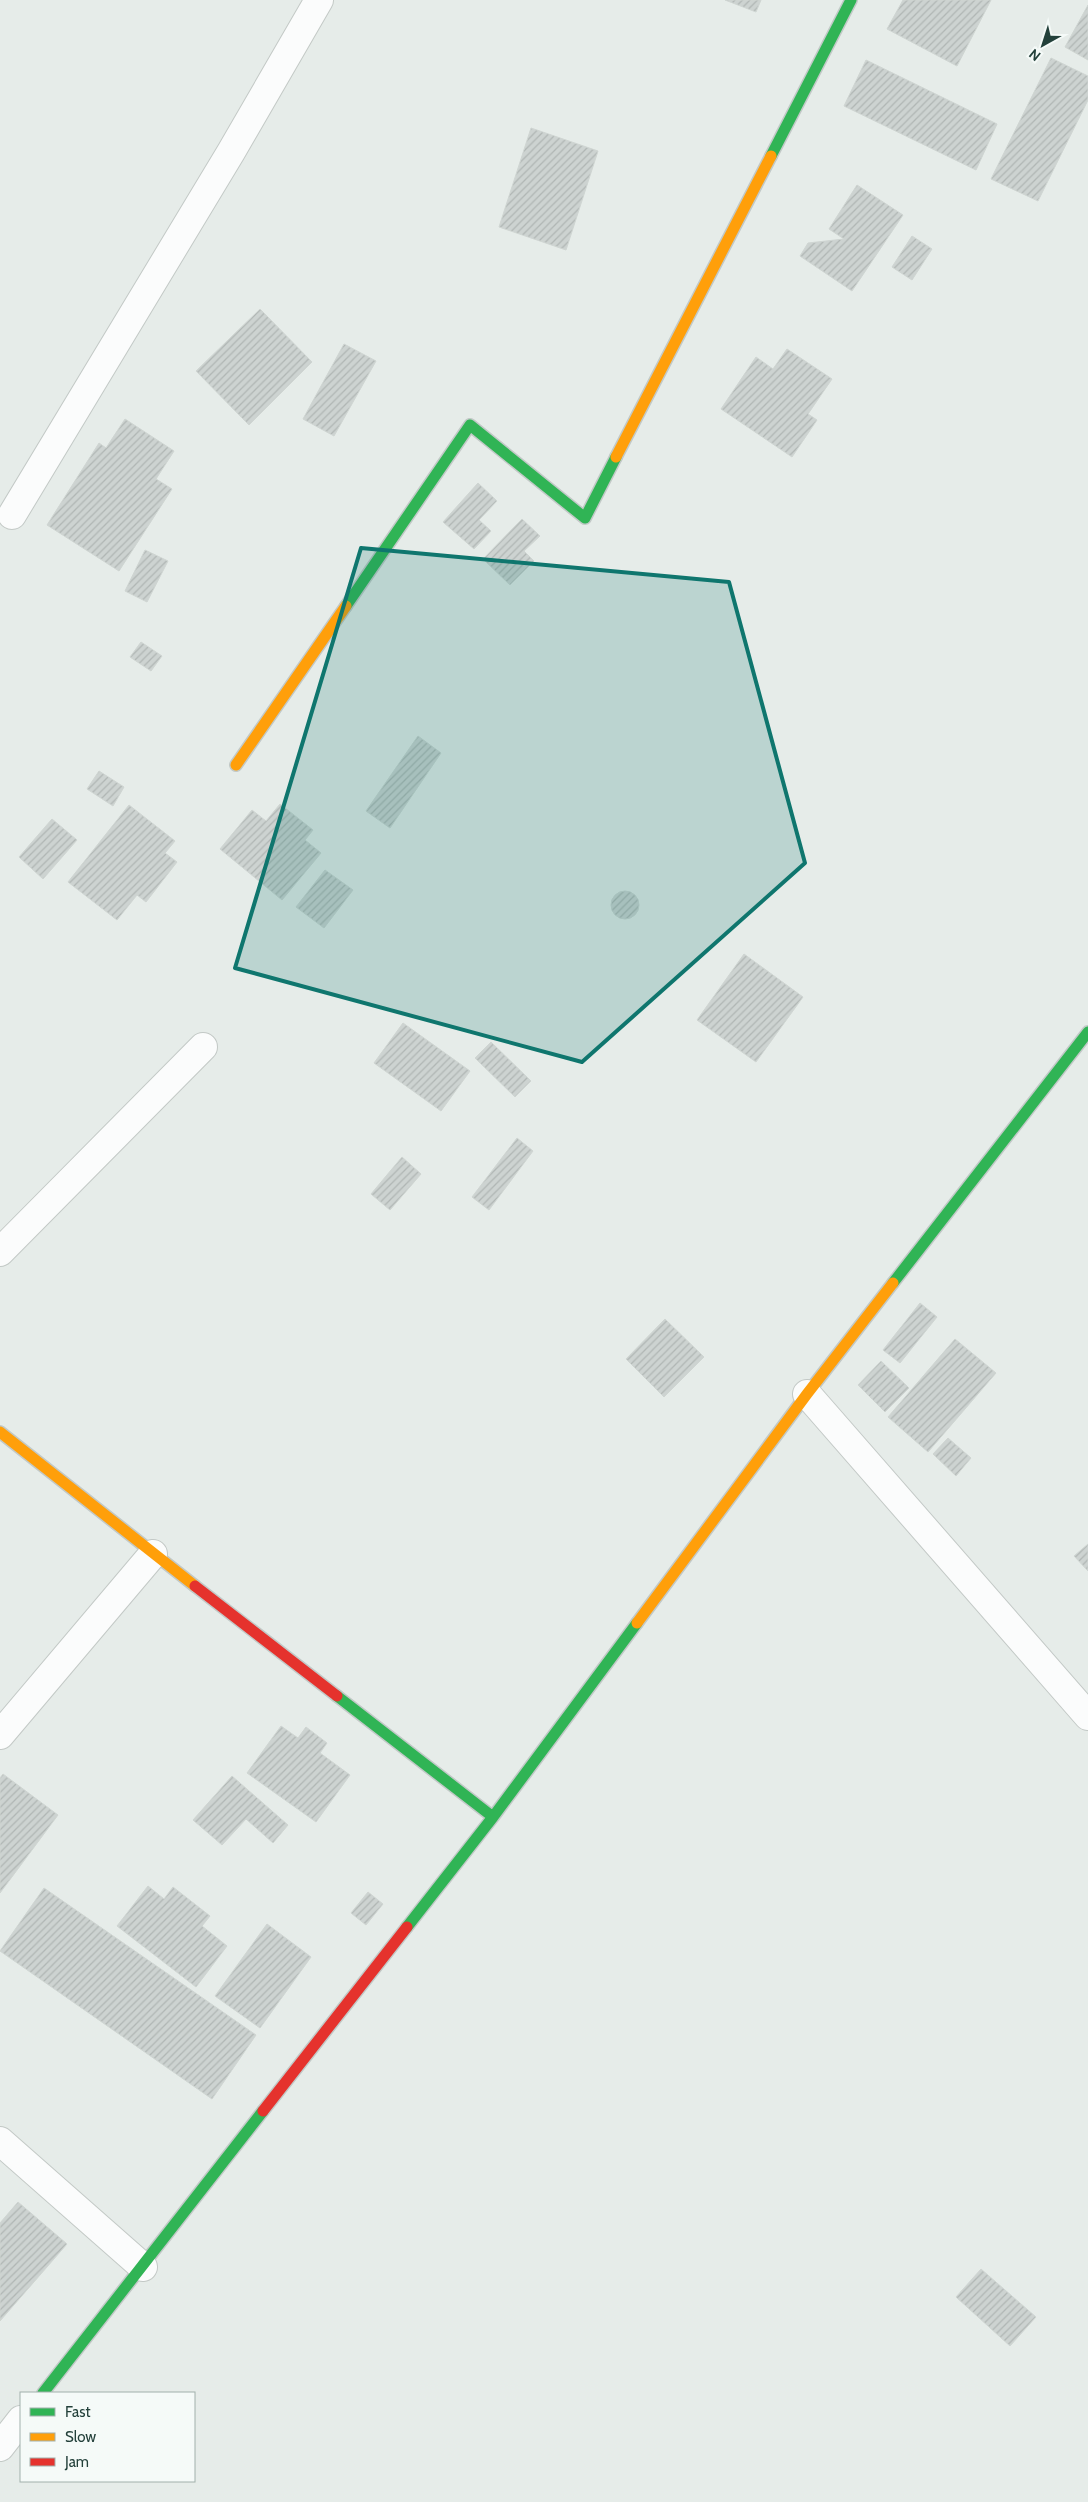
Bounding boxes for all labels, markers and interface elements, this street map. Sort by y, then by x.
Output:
north arrow [1018,20,1068,70]
text: N [1025,45,1044,65]
legend [20,2392,195,2482]
text: Fast [65,2403,90,2421]
text: Slow [65,2428,96,2446]
text: Jam [64,2453,89,2471]

